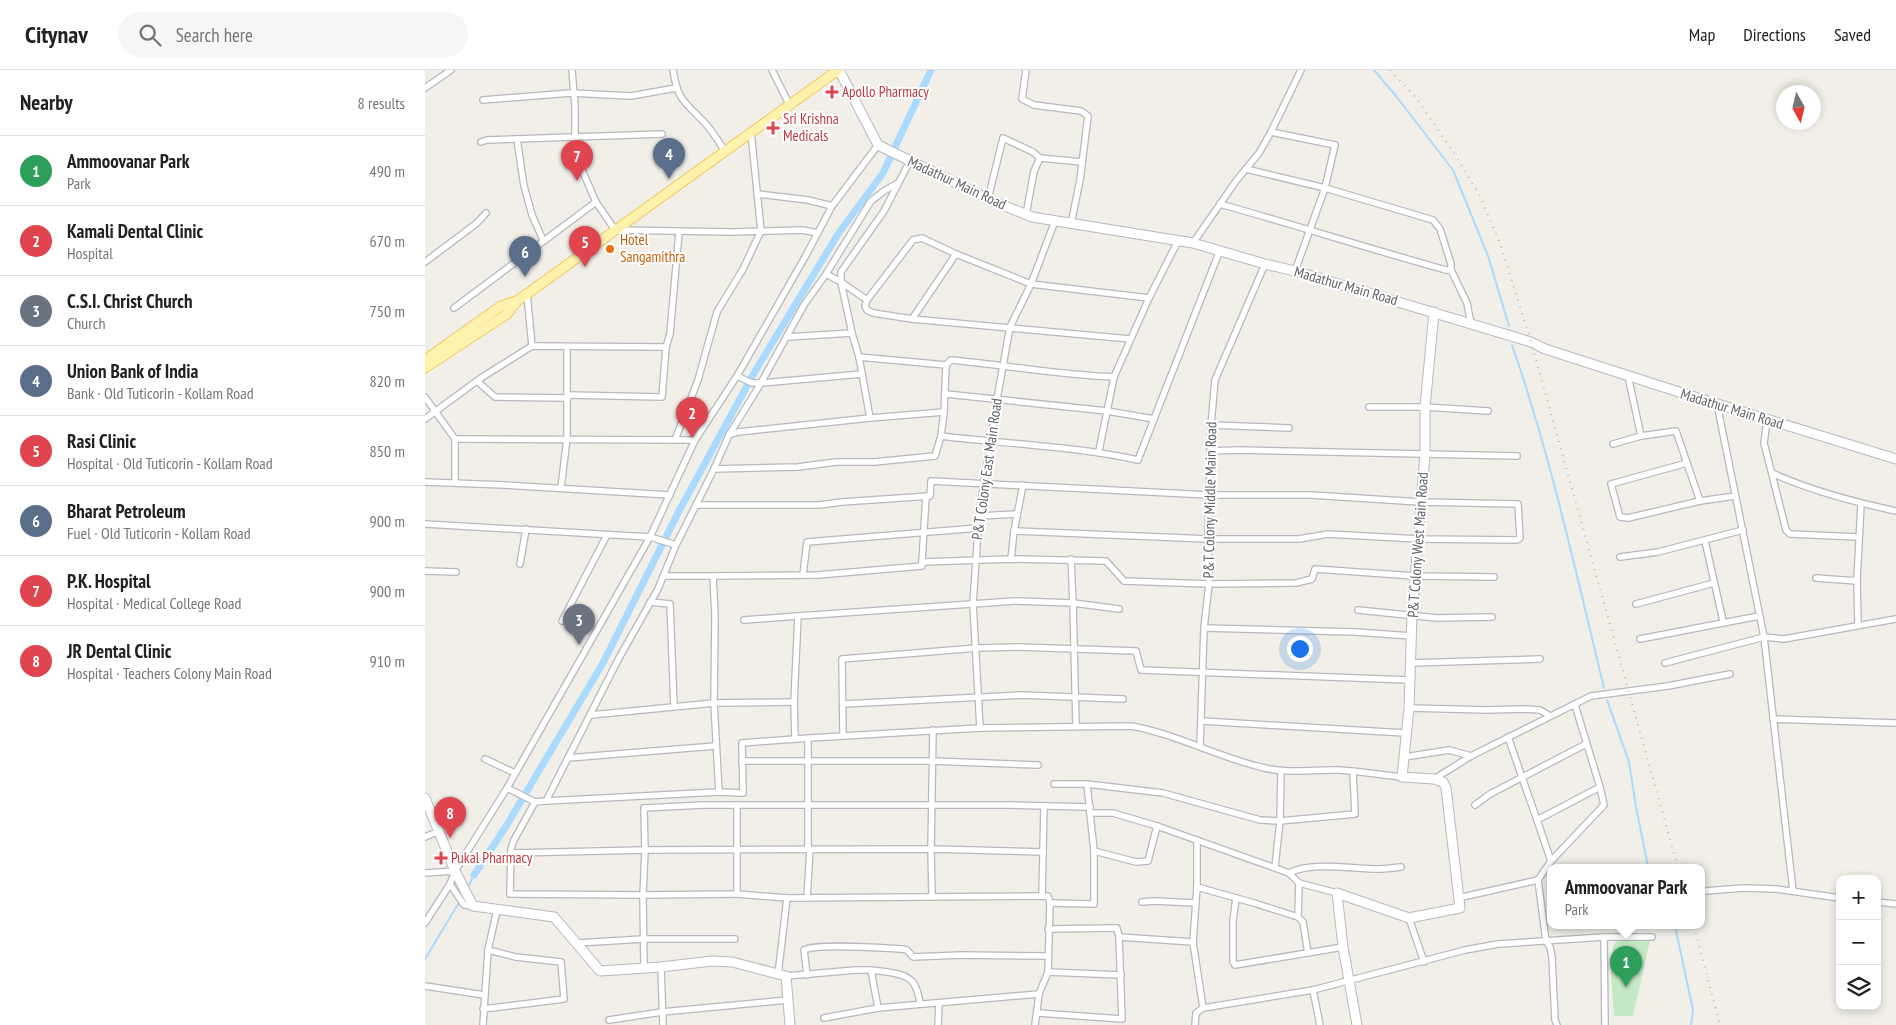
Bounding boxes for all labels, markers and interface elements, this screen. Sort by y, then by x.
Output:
search box [118,12,468,57]
text: Citynav [25,19,88,50]
icon: search [136,21,164,49]
text: Search here [176,23,253,47]
text: Map [1689,23,1715,46]
text: Directions [1743,23,1806,46]
text: Saved [1834,23,1871,46]
place label: Apollo Pharmacy [842,82,929,101]
north arrow [1776,85,1821,130]
marker: Apollo Pharmacy [826,86,838,98]
text: Nearby [20,89,73,116]
text: 8 results [358,93,405,113]
place label: Sri Krishna Medicals [783,109,839,145]
marker: Sri Krishna Medicals [767,122,779,134]
pin: 4 [653,138,685,179]
pin: 7 [561,140,593,181]
text: Ammoovanar Park [67,149,190,173]
street label: Madathur Main Road [905,151,1010,214]
text: 1 [32,161,40,181]
text: 490 m [370,161,405,181]
text: Park [67,173,91,193]
text: Kamali Dental Clinic [67,219,203,243]
pin: 5 [569,226,601,267]
place label: Hotel Sangamithra [620,230,685,266]
text: 2 [32,231,40,251]
text: 670 m [370,231,405,251]
pin: 6 [509,236,541,277]
text: Hospital [67,243,113,263]
marker: Hotel Sangamithra [604,243,616,255]
street label: Madathur Main Road [1292,262,1400,309]
text: C.S.I. Christ Church [67,289,192,313]
text: 3 [32,301,40,321]
text: 750 m [370,301,405,321]
text: Church [67,313,105,333]
text: Union Bank of India [67,359,198,383]
text: 4 [32,371,40,391]
text: 820 m [370,371,405,391]
text: Bank · Old Tuticorin - Kollam Road [67,383,254,403]
street label: Madathur Main Road [1678,384,1786,433]
pin: 2 [676,397,708,438]
street label: P&T Colony East Main Road [967,397,1006,541]
street label: P&T Colony Middle Main Road [1199,421,1220,579]
text: Rasi Clinic [67,429,136,453]
text: 5 [32,441,40,461]
text: 850 m [370,441,405,461]
text: Hospital · Old Tuticorin - Kollam Road [67,453,273,473]
street label: P&T Colony West Main Road [1403,472,1432,618]
text: Bharat Petroleum [67,499,186,523]
text: 6 [32,511,40,531]
text: 900 m [370,511,405,531]
text: Fuel · Old Tuticorin - Kollam Road [67,523,251,543]
text: P.K. Hospital [67,569,151,593]
text: 7 [32,581,40,601]
text: 900 m [370,581,405,601]
text: Hospital · Medical College Road [67,593,241,613]
pin: 3 [563,604,595,645]
your location [1287,636,1313,662]
text: JR Dental Clinic [67,639,171,663]
text: 8 [32,651,40,671]
text: 910 m [370,651,405,671]
text: Hospital · Teachers Colony Main Road [67,663,272,683]
pin: 8 [434,797,466,838]
place label: Pukal Pharmacy [451,848,533,867]
marker: Pukal Pharmacy [435,852,447,864]
popup [1547,864,1705,929]
text: Ammoovanar Park [1565,875,1687,899]
map controls [1836,875,1881,1010]
button: + [1836,875,1881,920]
text: Park [1565,899,1588,919]
button: − [1836,920,1881,965]
pin: 1 [1610,946,1642,987]
button: layers [1836,965,1881,1010]

